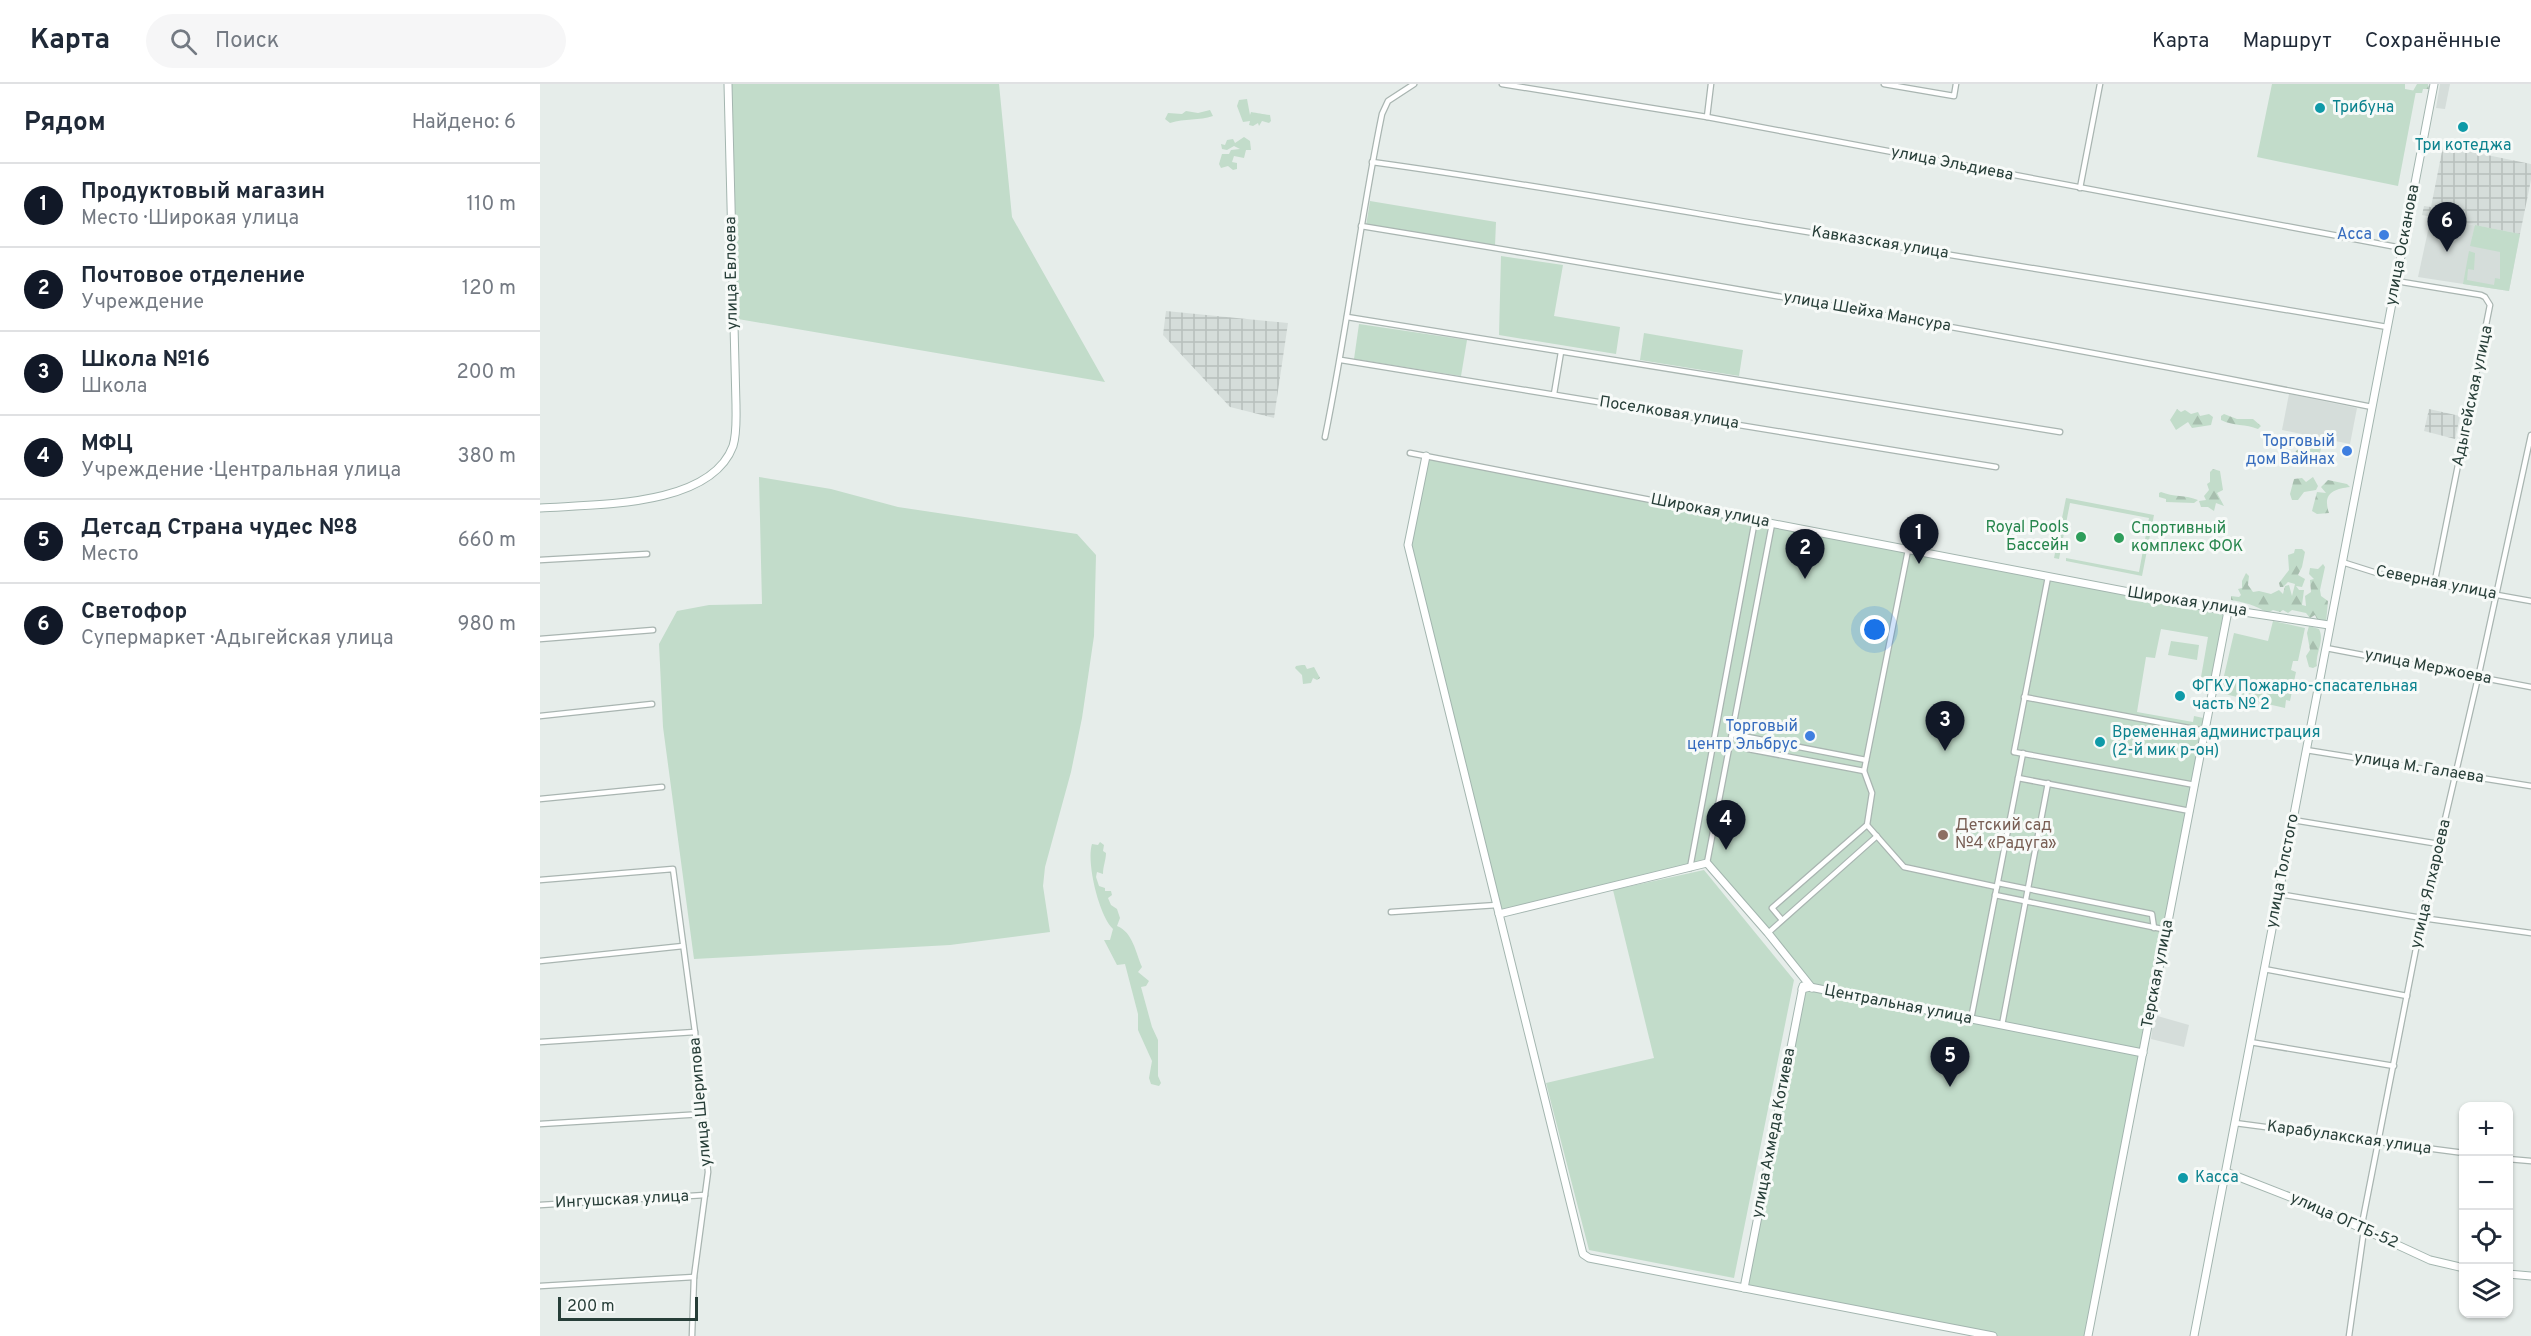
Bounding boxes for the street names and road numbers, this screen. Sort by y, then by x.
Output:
street label: улица Эльдиева [1889,142,2015,186]
street label: улица Осканова [2381,183,2425,307]
street label: улица Евлоева [721,216,743,330]
street label: Кавказская улица [1810,222,1950,264]
street label: улица Шейха Мансура [1782,287,1952,337]
street label: Адыгейская улица [2448,324,2498,468]
street label: Поселковая улица [1598,392,1740,434]
street label: Широкая улица [1649,490,1771,532]
street label: Северная улица [2374,561,2498,605]
street label: Широкая улица [2126,583,2248,621]
street label: улица Мержоева [2363,645,2493,689]
street label: улица М. Галаева [2353,748,2485,788]
street label: улица Толстого [2262,812,2304,930]
street label: улица Ялхароева [2406,817,2456,951]
street label: Терская улица [2138,918,2178,1030]
street label: Центральная улица [1822,981,1974,1029]
street label: улица Шерипова [685,1036,717,1168]
street label: улица Ахмеда Котиева [1748,1046,1800,1220]
street label: Карабулакская улица [2266,1117,2432,1159]
street label: Ингушская улица [555,1187,689,1213]
street label: улица ОГТБ-52 [2287,1188,2401,1254]

